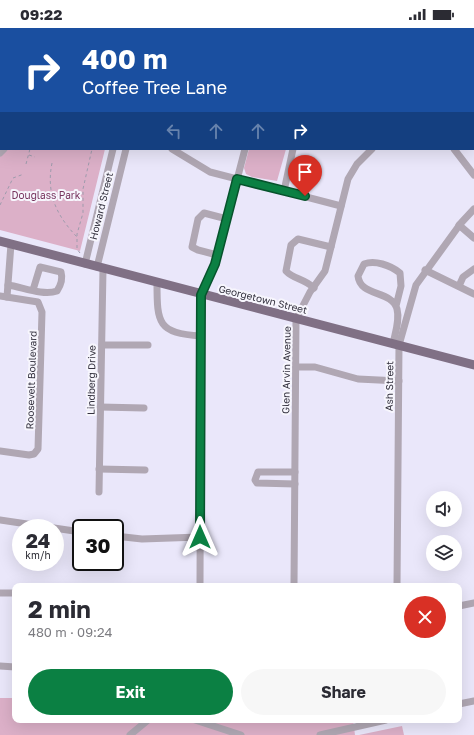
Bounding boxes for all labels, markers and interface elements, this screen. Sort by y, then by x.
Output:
text: 09:22 [20,5,62,23]
text: 400 m [82,42,167,75]
icon: right [16,44,68,96]
text: Coffee Tree Lane [82,76,227,98]
icon: left [163,120,185,142]
icon: ahead [205,120,227,142]
icon: ahead [247,120,269,142]
icon: right [289,120,311,142]
pin [288,155,322,196]
icon: arrive [294,161,316,183]
street label: Howard Street [87,171,115,241]
park label: Douglass Park [12,189,81,201]
street label: Georgetown Street [217,282,309,316]
street label: Glen Arvin Avenue [279,326,293,414]
street label: Roosevelt Boulevard [23,330,39,430]
street label: Lindberg Drive [84,345,98,415]
street label: Ash Street [383,361,395,411]
map controls [426,491,462,571]
button: sound [426,491,462,527]
position arrow [179,516,221,558]
speed limit sign: 30 [72,519,124,571]
text: 24 [26,528,50,552]
button: layers [426,535,462,571]
text: km/h [25,549,51,561]
text: 2 min [28,594,91,623]
button: close [404,596,446,638]
text: 480 m · 09:24 [28,624,112,640]
button: Exit [28,669,233,715]
button: Share [241,669,446,715]

